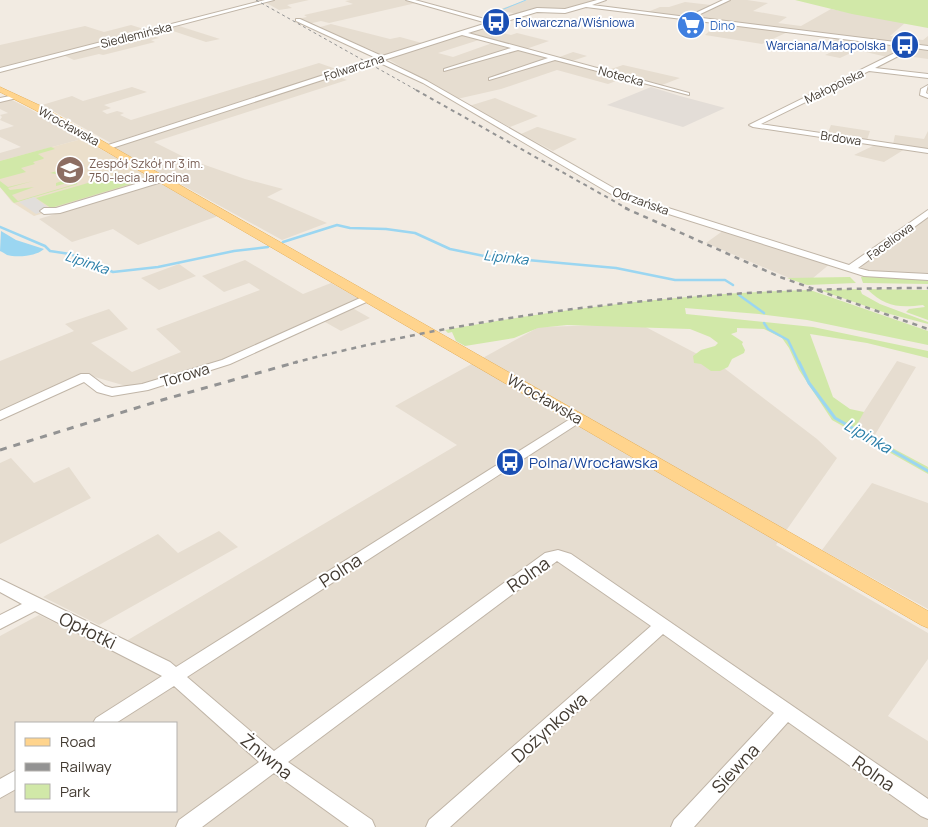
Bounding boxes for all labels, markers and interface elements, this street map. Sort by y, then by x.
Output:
bus stop icon: Folwarczna/Wiśniowa [481,7,511,37]
supermarket icon: Dino [676,10,706,40]
place label: Folwarczna/Wiśniowa [515,14,634,31]
place label: Dino [710,17,735,34]
street label: Siedlemińska [99,18,173,52]
bus stop icon: Warciana/Małopolska [890,30,920,60]
place label: Warciana/Małopolska [766,37,886,54]
street label: Folwarczna [322,49,386,85]
street label: Notecka [597,62,645,90]
street label: Małopolska [801,64,867,108]
street label: Wrocławska [35,102,103,150]
street label: Brdowa [819,127,863,149]
school or university icon: Zespół Szkół nr 3 im. 750-lecia Jarocina [55,155,85,185]
place label: Zespół Szkół nr 3 im. 750-lecia Jarocina [89,155,203,186]
street label: Odrzańska [610,183,672,219]
street label: Faceliowa [863,218,917,264]
water label: Lipinka [483,245,531,269]
water label: Lipinka [63,246,113,279]
street label: Torowa [158,358,212,392]
street label: Wrocławska [503,369,587,429]
water label: Lipinka [840,414,897,459]
bus stop icon: Polna/Wrocławska [495,447,525,477]
place label: Polna/Wrocławska [529,452,658,473]
street label: Polna [314,547,366,593]
street label: Rolna [502,551,554,597]
street label: Opłotki [55,606,121,654]
street label: Dożynkowa [506,687,592,767]
legend [15,722,178,812]
street label: Żniwna [236,728,298,784]
text: Road [60,731,96,752]
street label: Siewna [706,738,764,798]
street label: Rolna [848,750,900,796]
text: Railway [60,756,112,777]
text: Park [60,781,90,802]

